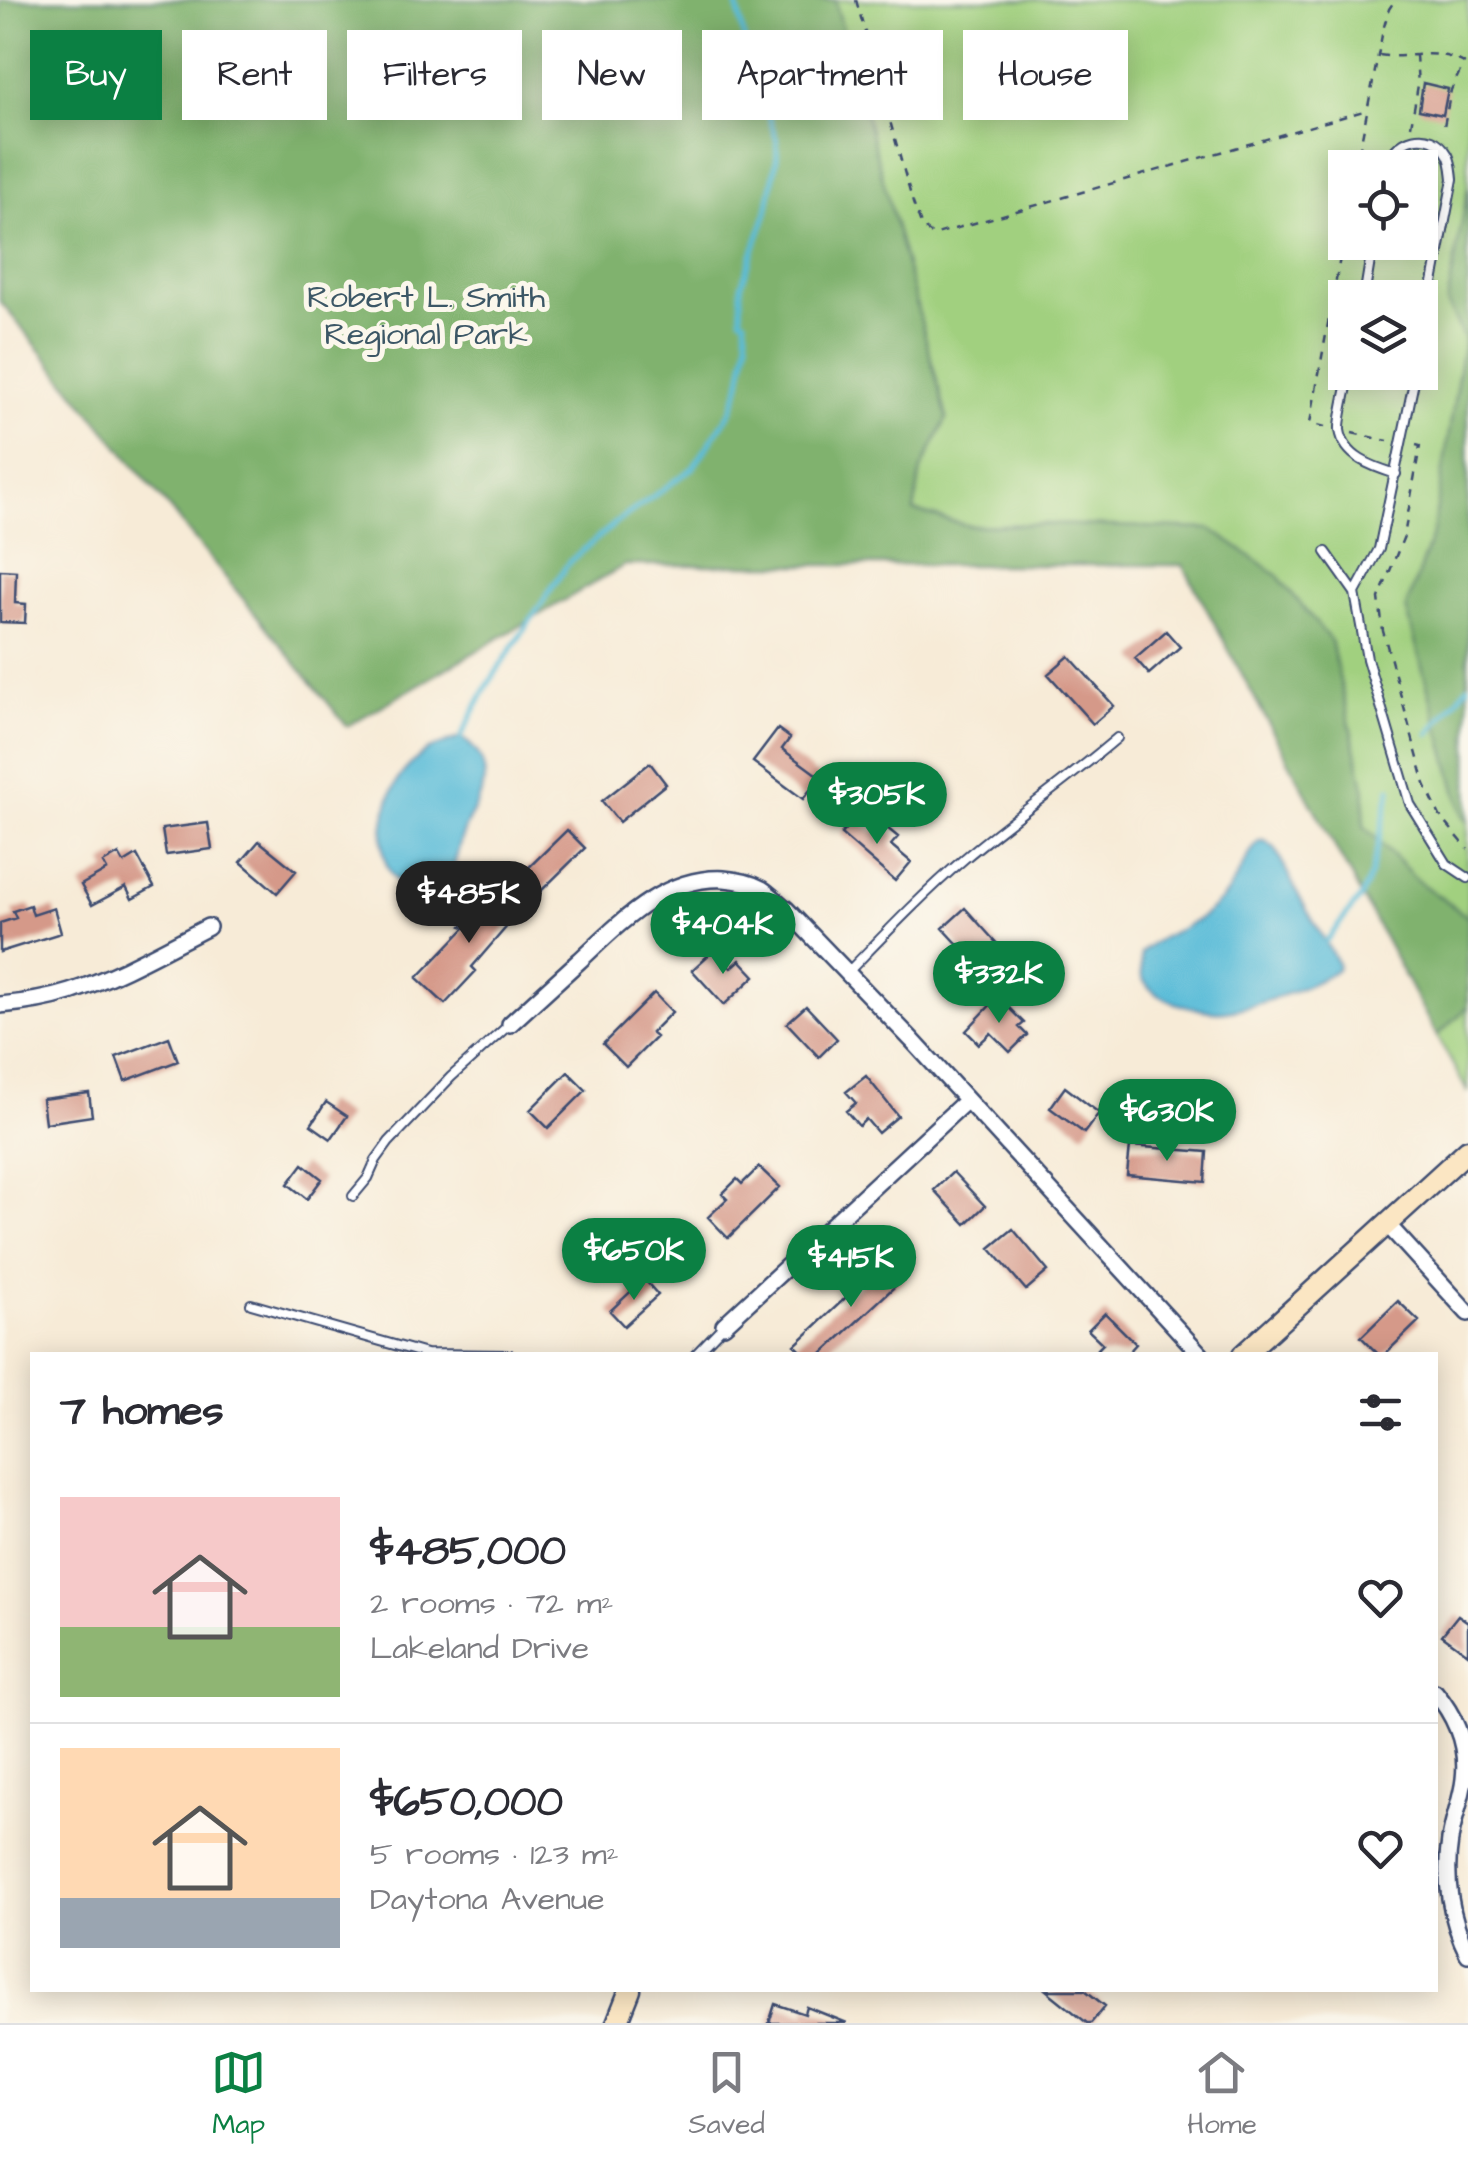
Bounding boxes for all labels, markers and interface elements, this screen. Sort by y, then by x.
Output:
chip: Buy [30,30,162,120]
chip: Rent [182,30,327,120]
chip: Filters [347,30,522,120]
chip: New [542,30,682,120]
chip: Apartment [702,30,943,120]
chip: House [963,30,1128,120]
map controls [1328,150,1438,390]
button: locate [1328,150,1438,260]
park label: Robert L. Smith Regional Park [307,275,545,357]
button: layers [1328,280,1438,390]
pin: $305K [807,762,947,847]
text: $305K [829,772,925,817]
pin: $485K [399,861,539,946]
text: $485K [418,871,520,916]
pin: $404K [653,892,793,977]
text: $404K [673,902,773,947]
pin: $332K [929,941,1069,1026]
text: $332K [955,951,1043,996]
pin: $630K [1097,1079,1237,1164]
text: $630K [1120,1089,1214,1134]
pin: $650K [564,1218,704,1303]
pin: $415K [781,1225,921,1310]
text: $650K [584,1228,684,1273]
text: $415K [808,1235,894,1280]
text: 7 homes [60,1383,224,1441]
icon: filters [1353,1385,1408,1440]
text: $485,000 [370,1523,566,1581]
icon: home [140,1537,260,1657]
icon: heart [1353,1570,1408,1625]
text: 2 rooms · 72 m² [370,1581,614,1626]
text: Lakeland Drive [370,1626,589,1671]
text: $650,000 [370,1774,563,1832]
icon: home [140,1788,260,1908]
icon: heart [1353,1821,1408,1876]
text: 5 rooms · 123 m² [370,1832,619,1877]
text: Daytona Avenue [370,1877,605,1922]
tab: Map [211,2045,266,2144]
tab: Saved [689,2045,765,2144]
tab: Home [1187,2045,1257,2144]

